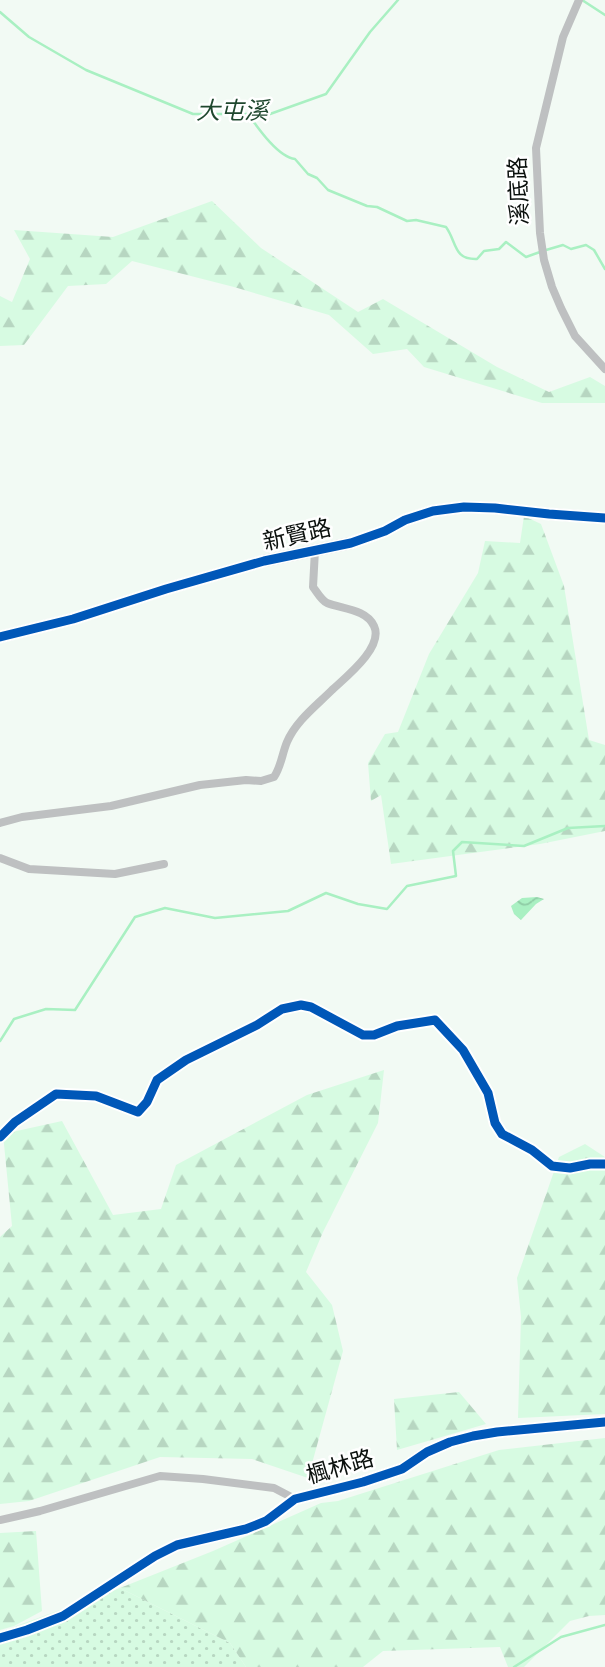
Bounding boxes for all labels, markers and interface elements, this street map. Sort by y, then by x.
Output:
water label: 大屯溪 [196,95,271,127]
street label: 溪底路 [502,156,536,226]
street label: 新賢路 [260,512,334,558]
street label: 楓林路 [303,1443,377,1491]

